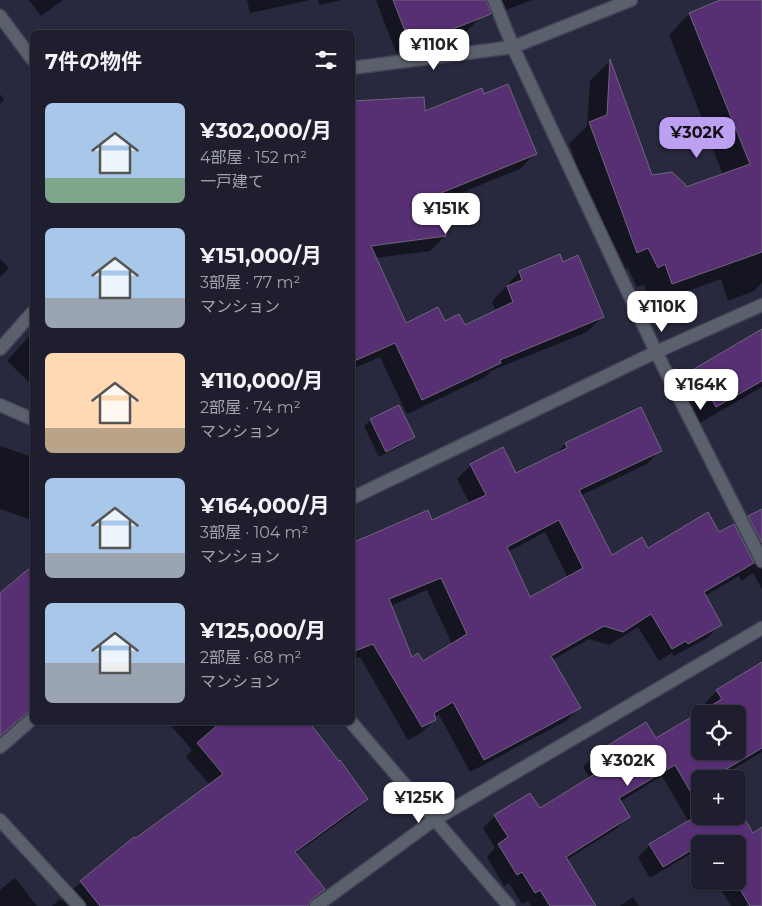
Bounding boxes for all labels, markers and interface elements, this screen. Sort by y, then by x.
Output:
pin: ¥110K [399,28,469,71]
text: ¥110K [410,35,458,54]
icon: filters [312,46,340,74]
text: 7件の物件 [45,49,142,74]
pin: ¥302K [662,116,732,159]
text: ¥302,000/月 [200,118,332,143]
icon: home [85,123,145,183]
text: ¥302K [670,123,724,142]
text: 4部屋 · 152 m² [200,148,307,167]
text: 一戸建て [200,172,264,191]
pin: ¥151K [411,192,481,235]
text: ¥151K [423,199,469,218]
text: ¥151,000/月 [200,243,322,268]
icon: home [85,248,145,308]
text: 3部屋 · 77 m² [200,273,300,292]
pin: ¥110K [627,290,697,333]
text: マンション [200,297,280,316]
text: ¥110K [638,297,686,316]
text: ¥110,000/月 [200,368,323,393]
pin: ¥164K [666,368,736,411]
icon: home [85,373,145,433]
text: ¥164K [675,375,727,394]
text: 2部屋 · 74 m² [200,398,301,417]
text: マンション [200,422,280,441]
text: ¥164,000/月 [200,493,329,518]
icon: home [85,498,145,558]
text: 3部屋 · 104 m² [200,523,308,542]
text: マンション [200,547,280,566]
text: ¥125,000/月 [200,618,326,643]
icon: home [85,623,145,683]
text: 2部屋 · 68 m² [200,648,302,667]
text: マンション [200,672,280,691]
map controls [691,705,746,890]
button: locate [691,705,746,760]
pin: ¥302K [593,744,663,787]
text: ¥302K [601,751,655,770]
button: + [691,770,746,825]
pin: ¥125K [384,782,454,824]
text: ¥125K [394,788,444,807]
button: − [691,835,746,890]

